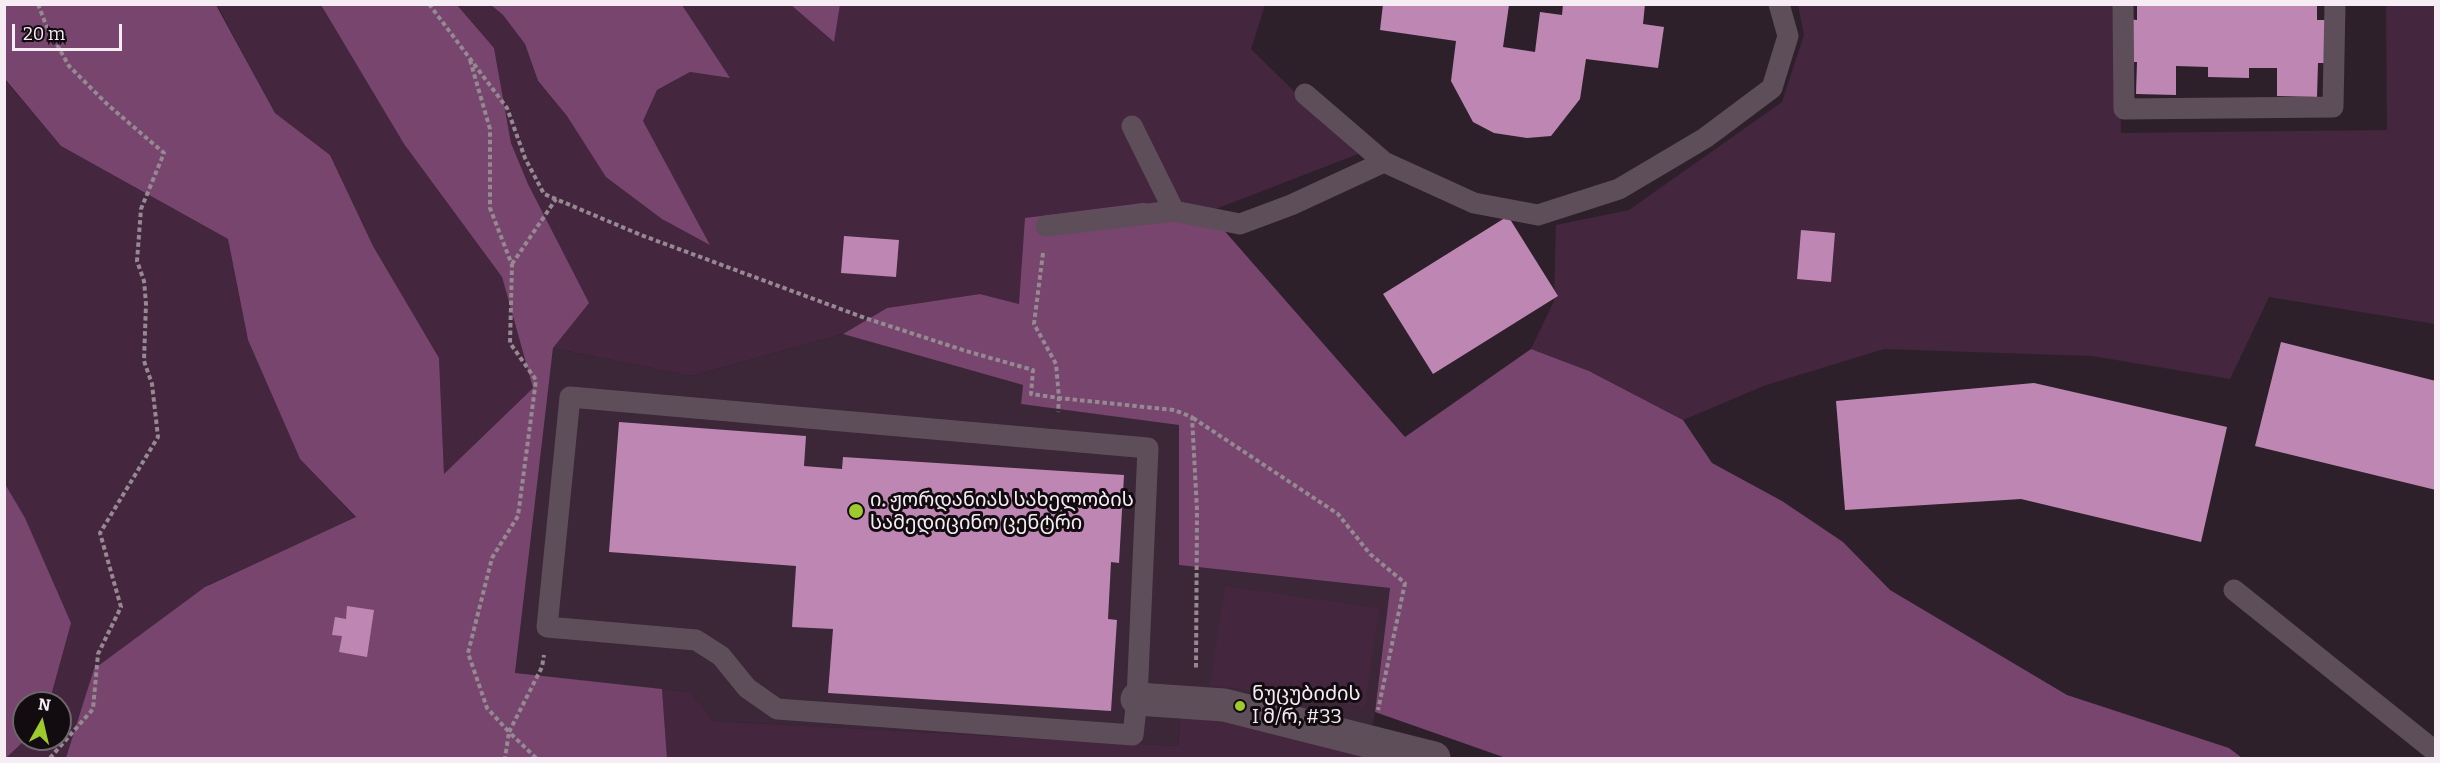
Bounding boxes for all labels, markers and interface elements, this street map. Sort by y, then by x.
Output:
scale bar [15,12,124,50]
text: 20 m [23,23,65,45]
place label: ი. ჟორდანიას სახელობის სამედიცინო ცენტრი [870,488,1134,535]
marker: ი. ჟორდანიას სახელობის სამედიცინო ცენტრი [847,502,865,520]
place label: ნუცუბიძის I მ/რ, #33 [1252,682,1361,729]
north arrow [12,691,72,751]
text: N [37,694,52,715]
marker: ნუცუბიძის I მ/რ, #33 [1233,699,1247,713]

